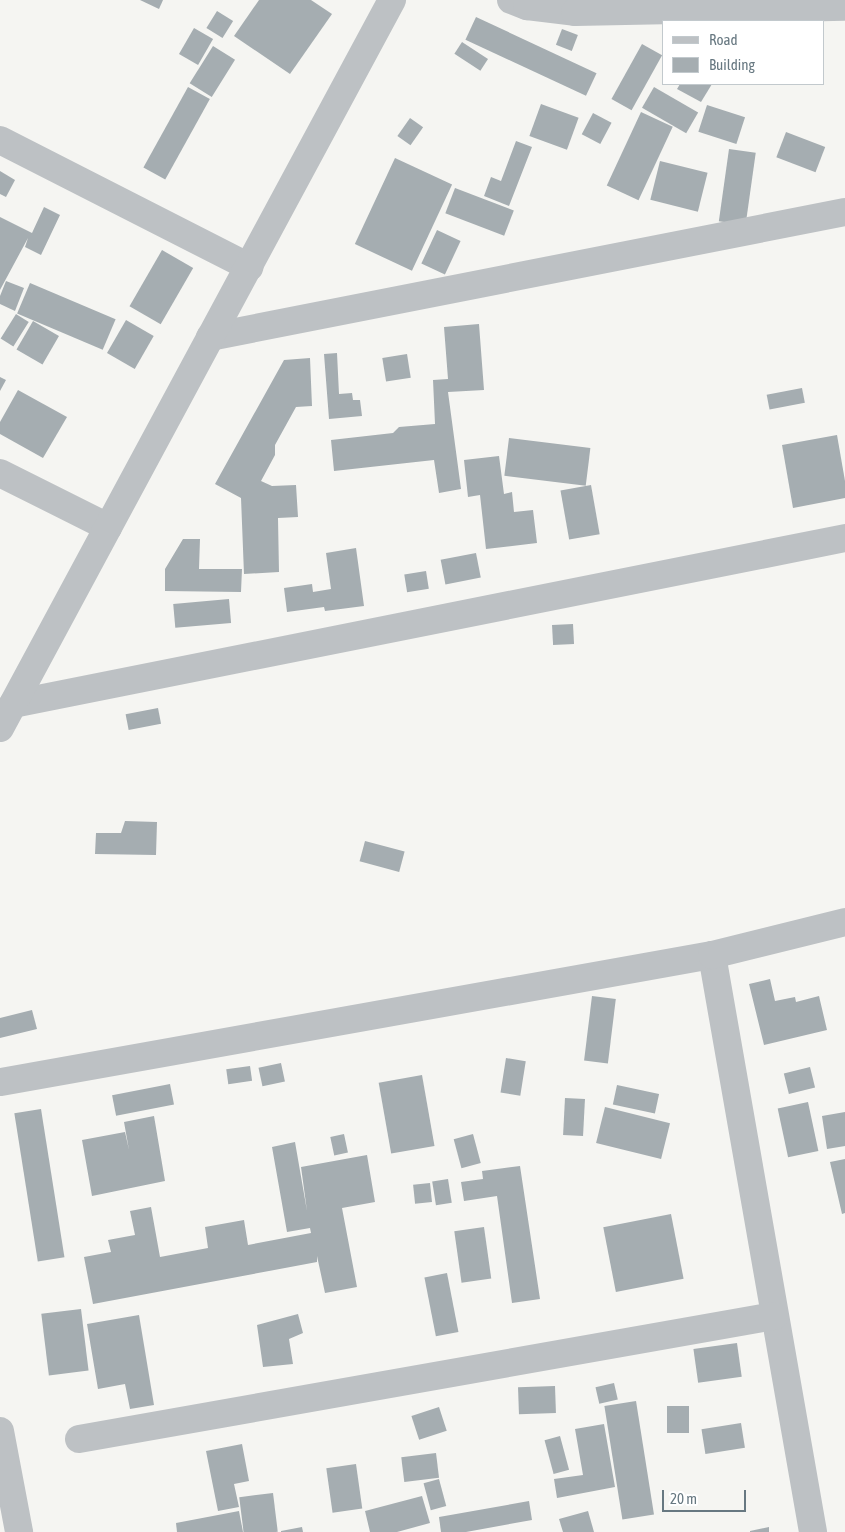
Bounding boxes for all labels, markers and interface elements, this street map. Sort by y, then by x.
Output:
legend [662,20,825,85]
text: Road [709,31,738,48]
text: Building [709,56,755,73]
scale bar [665,1480,749,1512]
text: 20 m [670,1490,697,1507]

